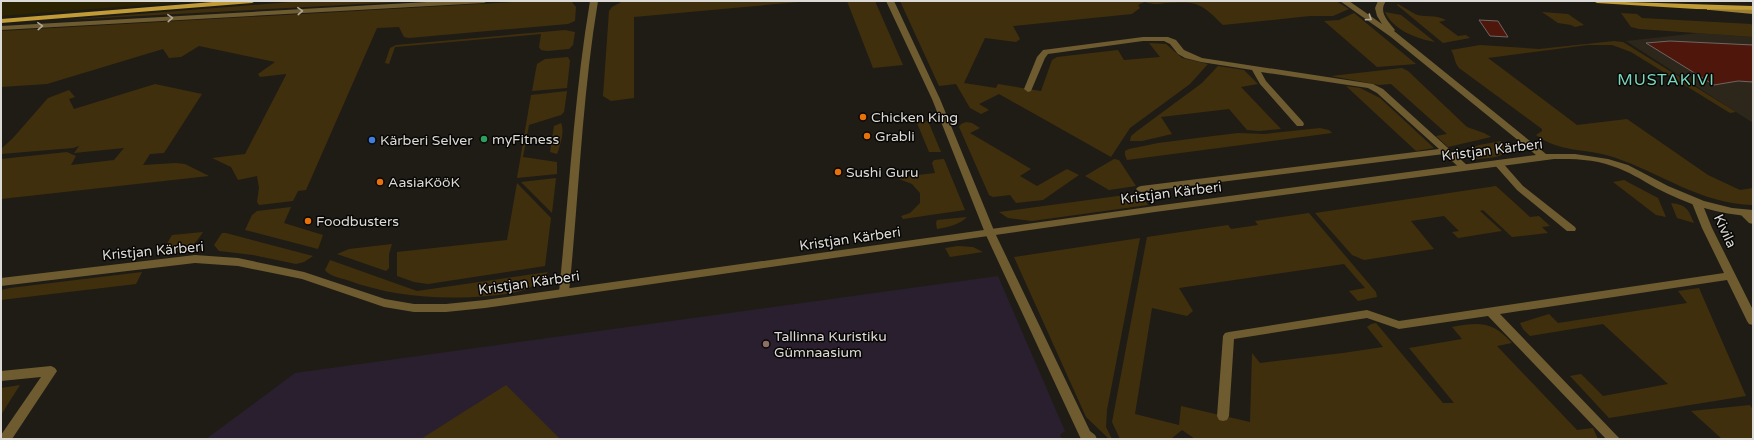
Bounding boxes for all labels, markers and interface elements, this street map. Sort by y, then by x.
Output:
one-way arrow [297,7,303,16]
one-way arrow [1365,13,1372,21]
one-way arrow [167,14,173,23]
one-way arrow [37,21,43,30]
district label: MUSTAKIVI [1617,70,1715,90]
place label: Chicken King [871,109,958,126]
marker: Chicken King [858,112,868,122]
place label: Grabli [875,128,915,145]
place label: myFitness [492,131,559,148]
marker: Grabli [862,131,872,141]
place label: Kärberi Selver [380,132,473,149]
marker: myFitness [479,134,489,144]
marker: Kärberi Selver [367,135,377,145]
street label: Kristjan Kärberi [1440,135,1544,165]
place label: Sushi Guru [846,164,918,181]
marker: Sushi Guru [833,167,843,177]
place label: AasiaKööK [388,174,460,191]
marker: AasiaKööK [375,177,385,187]
street label: Kristjan Kärberi [1119,178,1223,208]
street label: Kivila [1710,211,1740,251]
place label: Foodbusters [316,213,399,230]
marker: Foodbusters [303,216,313,226]
street label: Kristjan Kärberi [798,223,902,255]
street label: Kristjan Kärberi [101,238,205,264]
street label: Kristjan Kärberi [477,267,581,299]
place label: Tallinna Kuristiku Gümnaasium [774,328,887,361]
marker: Tallinna Kuristiku Gümnaasium [761,339,771,349]

